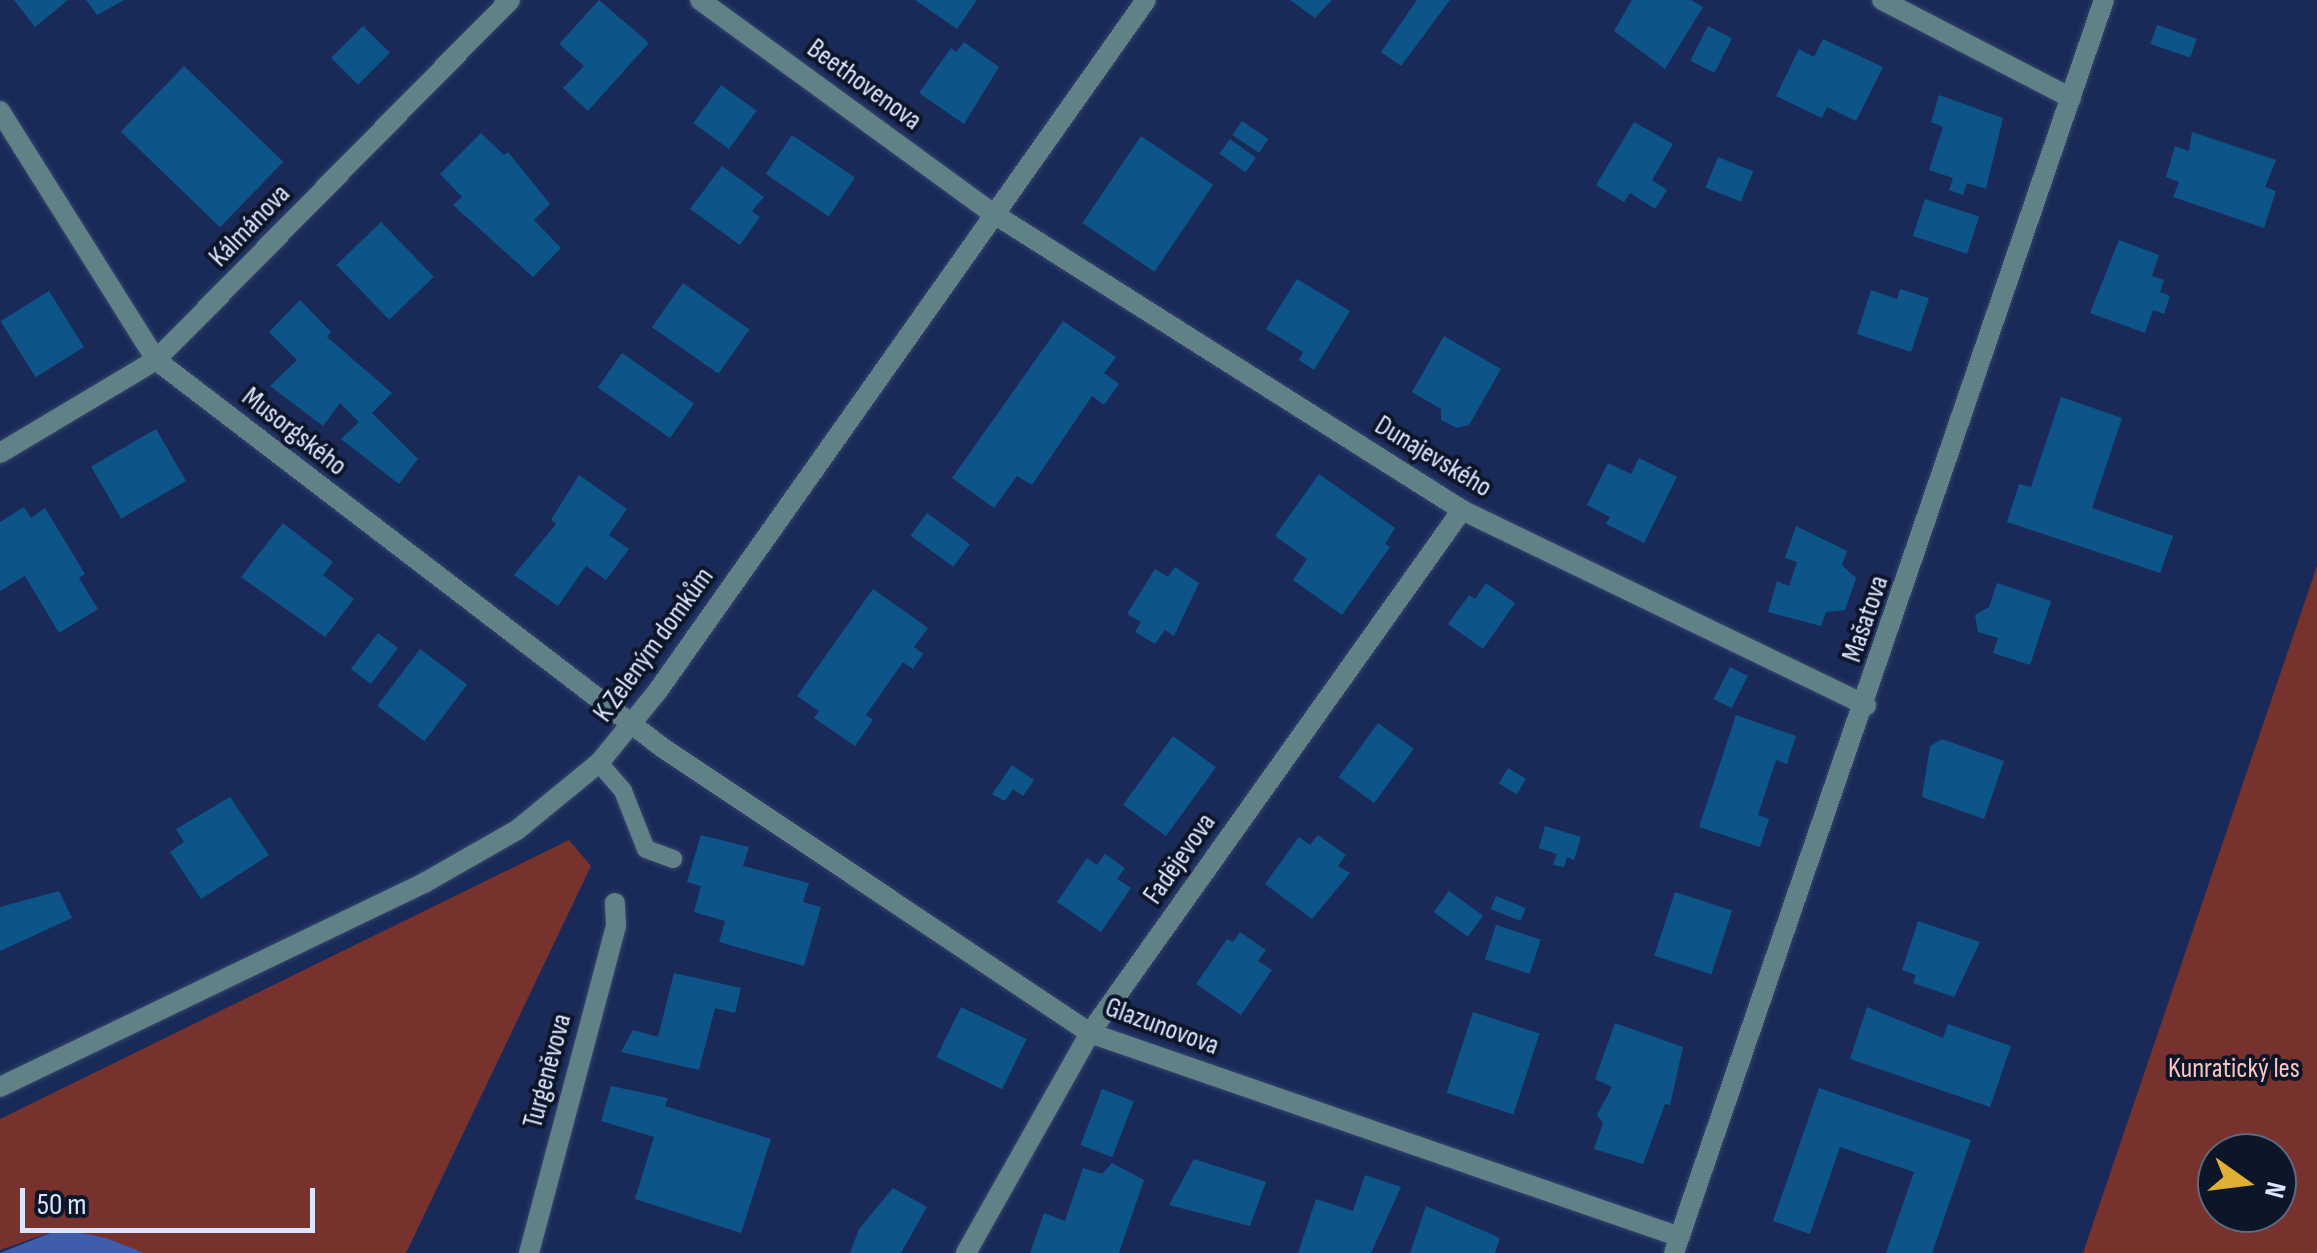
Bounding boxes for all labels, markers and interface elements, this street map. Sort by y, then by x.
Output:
street label: Beethovenova [800,32,928,138]
street label: Kálmánova [203,178,297,274]
street label: Musorgského [235,381,353,483]
street label: Dunajevského [1368,409,1498,505]
street label: K Zeleným domkům [587,561,721,729]
street label: Mašatova [1836,571,1896,667]
street label: Fadějevova [1137,807,1223,911]
street label: Glazunovova [1101,991,1223,1063]
street label: Turgeněvova [517,1010,579,1132]
park label: Kunratický les [2168,1052,2300,1086]
north arrow [2197,1133,2297,1233]
scale bar [25,1168,320,1230]
text: N [2257,1179,2292,1201]
text: 50 m [37,1187,86,1223]

